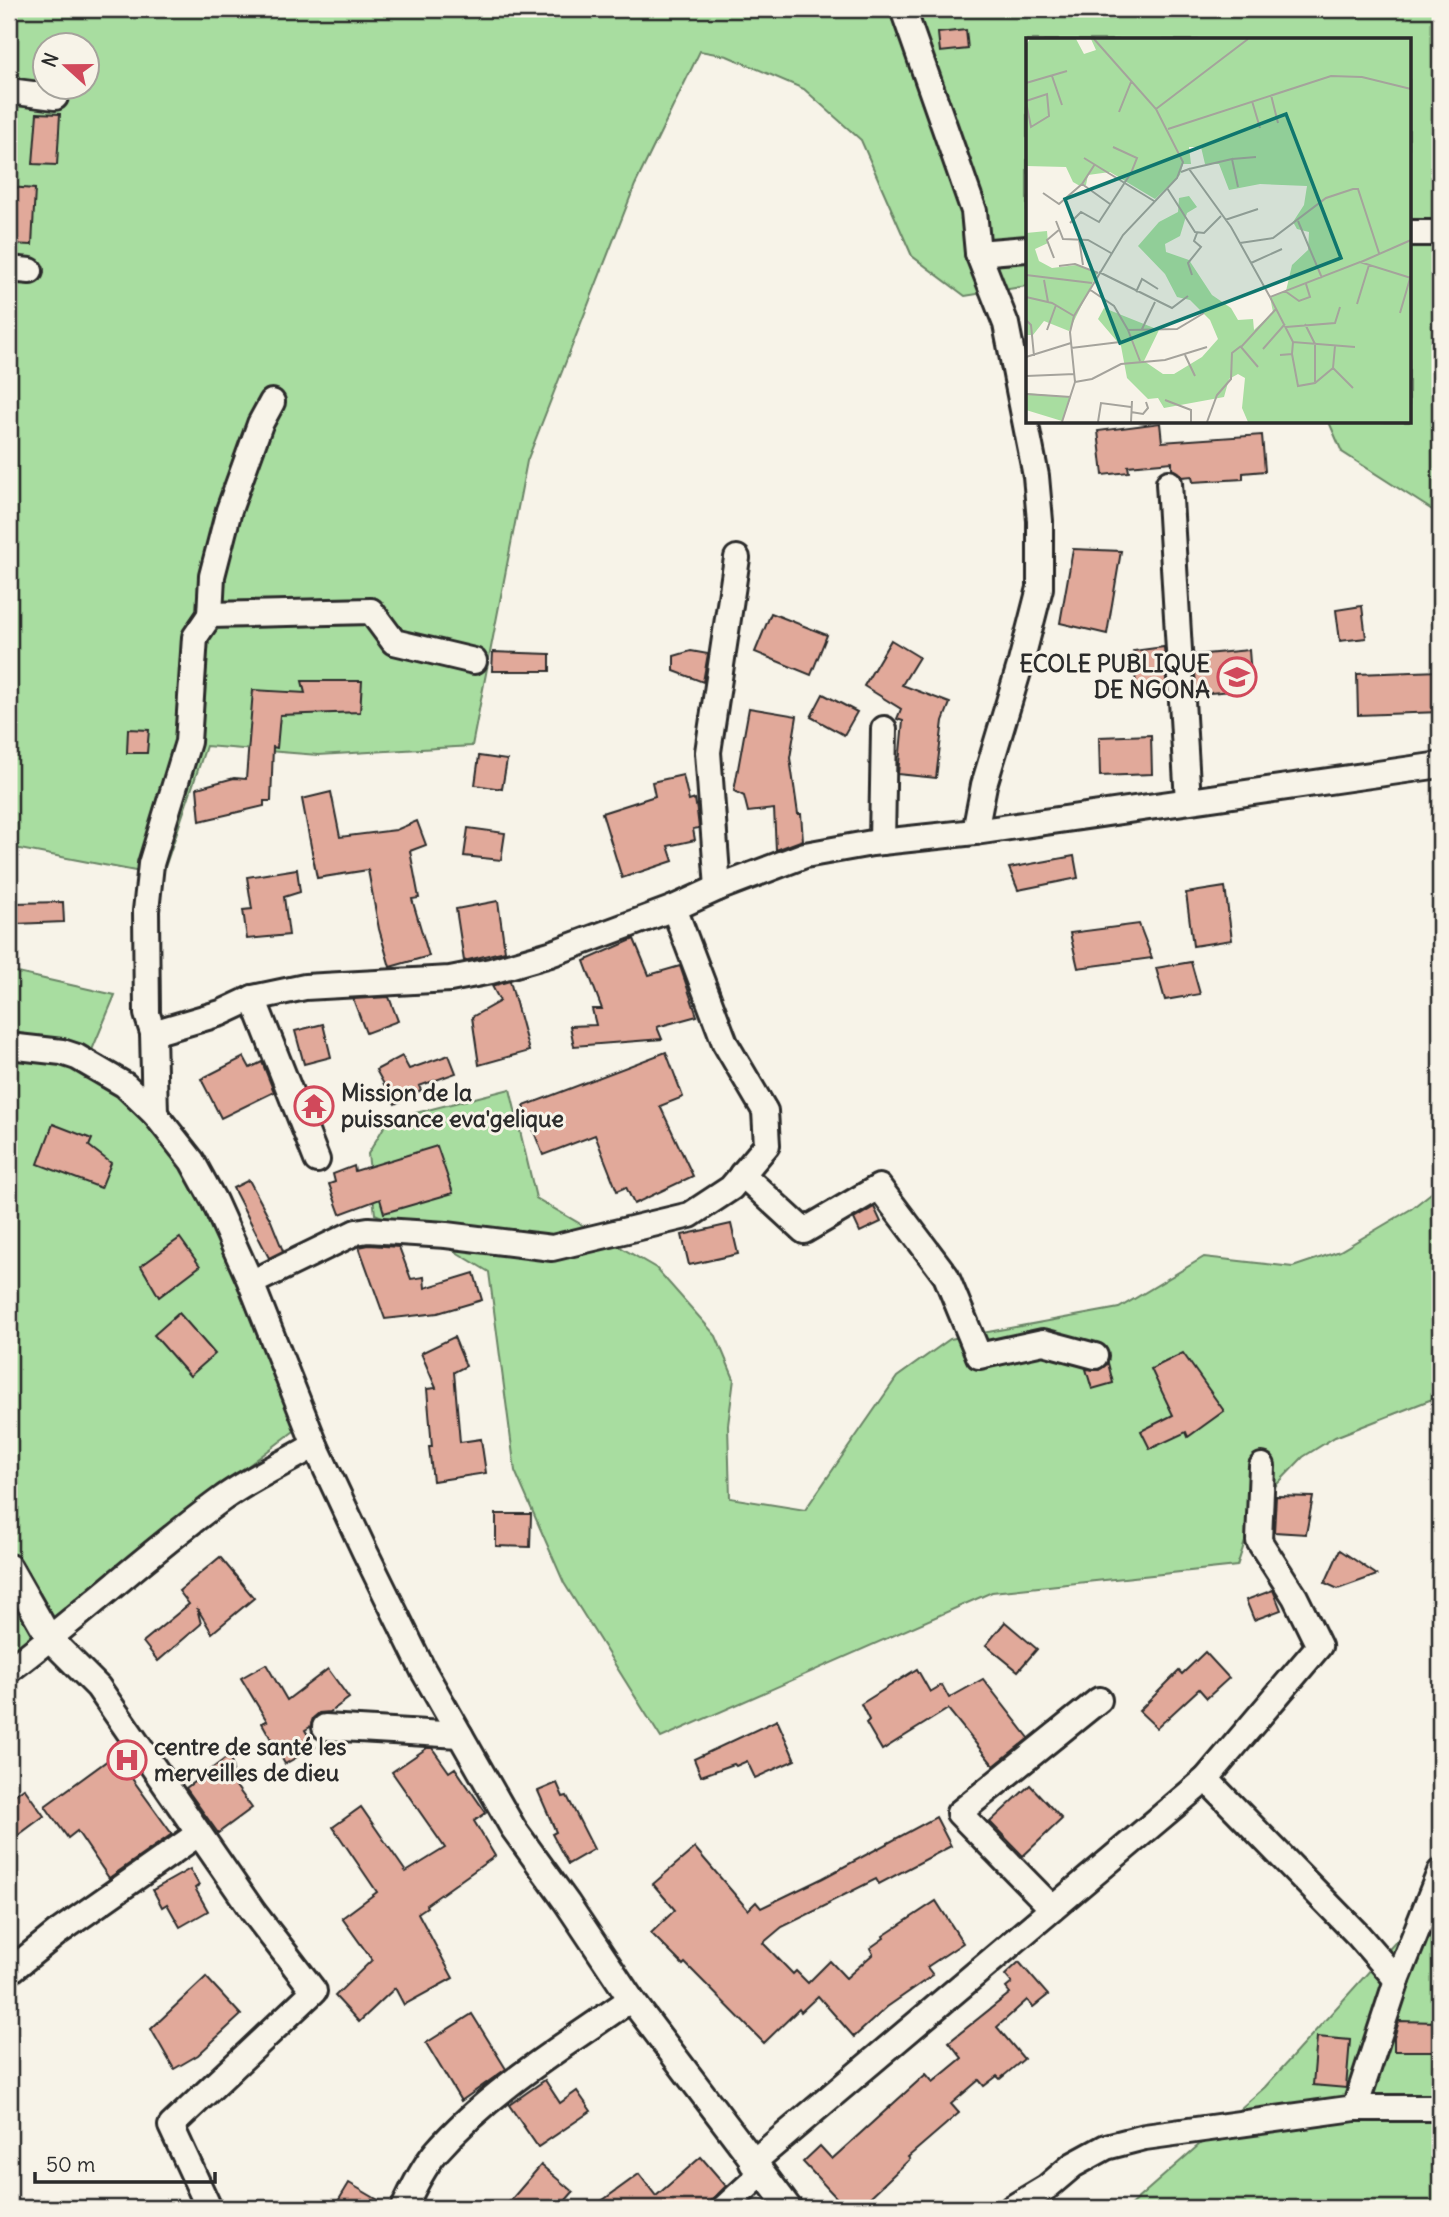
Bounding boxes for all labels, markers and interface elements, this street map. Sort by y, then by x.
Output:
north arrow [32,32,102,102]
inset map [1026,38,1410,424]
text: N [37,49,64,70]
place label: ECOLE PUBLIQUE DE NGONA [1019,649,1210,704]
school or university icon: ECOLE PUBLIQUE DE NGONA [1216,656,1258,698]
place label: Mission de la puissance eva'gelique [341,1078,564,1133]
temple icon: Mission de la puissance eva'gelique [293,1085,335,1127]
place label: centre de santé les merveilles de dieu [154,1732,347,1787]
hospital icon: centre de santé les merveilles de dieu [106,1739,148,1781]
scale bar [35,2140,215,2184]
text: 50 m [46,2151,95,2178]

